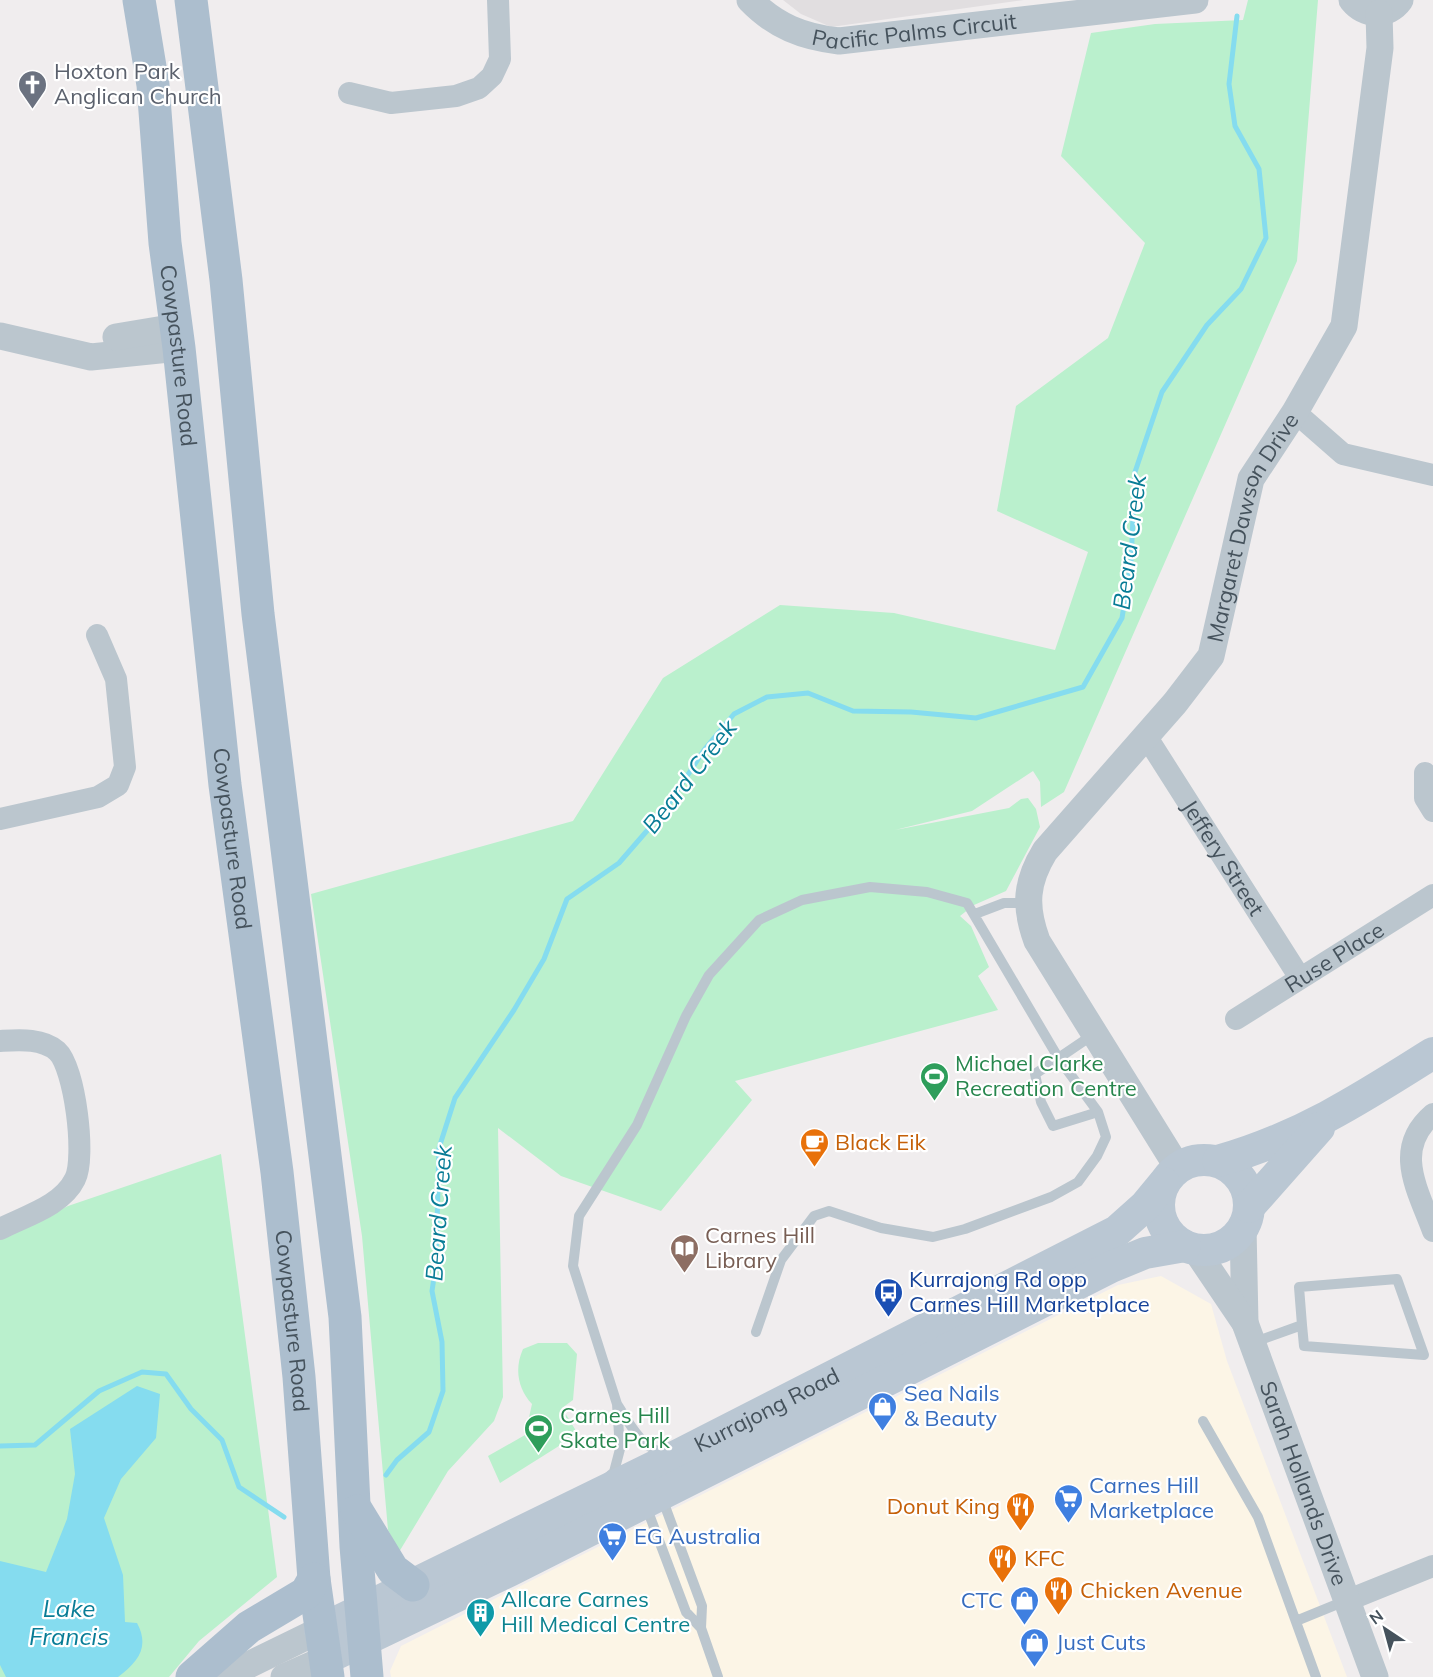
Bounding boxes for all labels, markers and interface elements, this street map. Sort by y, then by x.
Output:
street label: Pacific Palms Circuit [810,7,1018,55]
place label: Hoxton Park Anglican Church [54,57,222,110]
church icon: Hoxton Park Anglican Church [17,68,49,110]
street label: Cowpasture Road [154,263,203,448]
street label: Margaret Dawson Drive [1201,407,1305,645]
water label: Beard Creek [1106,472,1152,612]
water label: Beard Creek [635,713,743,839]
street label: Cowpasture Road [207,746,258,931]
street label: Jeffery Street [1176,794,1271,921]
street label: Ruse Place [1279,916,1389,999]
place label: Michael Clarke Recreation Centre [955,1049,1137,1102]
sports icon: Michael Clarke Recreation Centre [918,1060,950,1102]
cafe icon: Black Eik [798,1126,830,1168]
place label: Black Eik [835,1128,927,1156]
water label: Beard Creek [418,1143,458,1282]
place label: Carnes Hill Library [705,1221,815,1274]
street label: Cowpasture Road [269,1228,316,1413]
library icon: Carnes Hill Library [668,1232,700,1274]
place label: Kurrajong Rd opp Carnes Hill Marketplace [909,1265,1150,1318]
bus stop icon: Kurrajong Rd opp Carnes Hill Marketplace [872,1276,904,1318]
street label: Kurrajong Road [689,1361,844,1458]
street label: Sarah Hollands Drive [1254,1377,1354,1589]
place label: Sea Nails & Beauty [904,1379,1000,1432]
shop icon: Sea Nails & Beauty [867,1390,899,1432]
place label: Carnes Hill Skate Park [560,1401,670,1454]
sports icon: Carnes Hill Skate Park [523,1412,555,1454]
place label: Carnes Hill Marketplace [1089,1471,1214,1524]
supermarket icon: Carnes Hill Marketplace [1052,1482,1084,1524]
restaurant icon: Donut King [1005,1490,1037,1532]
place label: Donut King [887,1492,1000,1520]
supermarket icon: EG Australia [597,1520,629,1562]
place label: EG Australia [634,1522,761,1550]
restaurant icon: KFC [987,1542,1019,1584]
place label: KFC [1024,1544,1065,1572]
restaurant icon: Chicken Avenue [1043,1574,1075,1616]
place label: Chicken Avenue [1080,1576,1242,1604]
shop icon: CTC [1008,1584,1040,1626]
place label: Allcare Carnes Hill Medical Centre [501,1585,690,1638]
place label: CTC [961,1586,1003,1614]
water label: Lake Francis [29,1593,109,1651]
building icon: Allcare Carnes Hill Medical Centre [464,1596,496,1638]
north arrow [1355,1599,1415,1659]
text: N [1365,1605,1387,1629]
shop icon: Just Cuts [1019,1626,1051,1668]
place label: Just Cuts [1056,1628,1146,1656]

